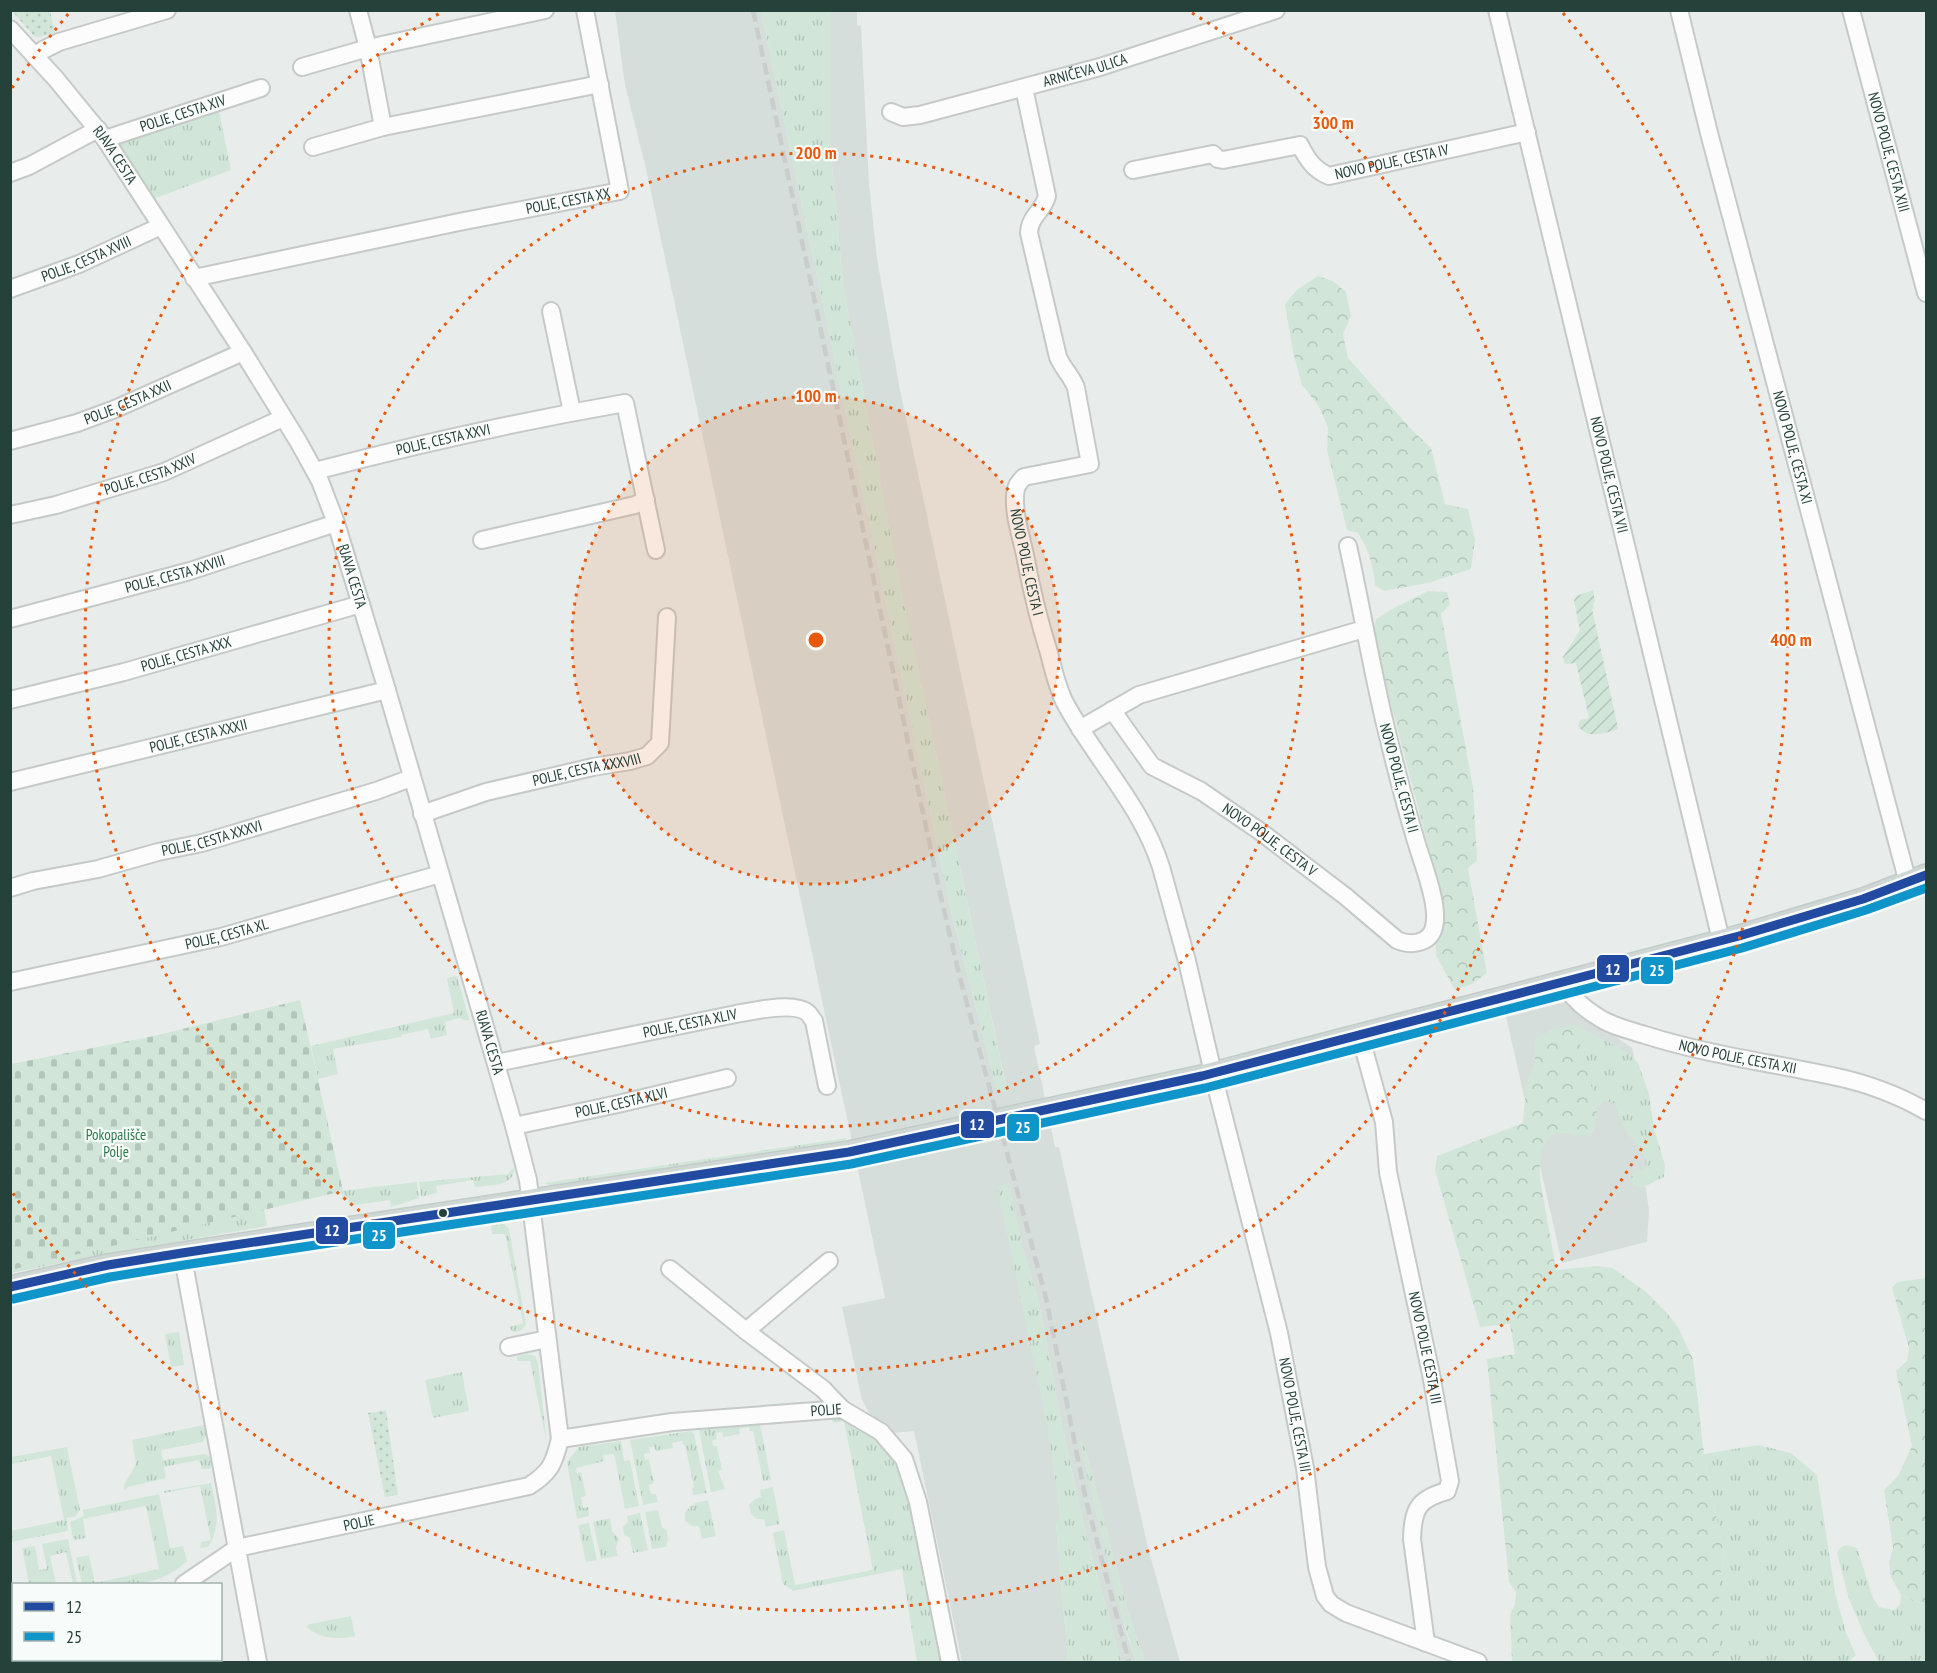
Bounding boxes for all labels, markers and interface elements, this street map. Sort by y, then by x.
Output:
street label: ARNIČEVA ULICA [1041,49,1130,91]
street label: POLJE, CESTA XIV [137,90,228,136]
street label: NOVO POLJE, CESTA XIII [1864,90,1914,214]
text: 300 m [1312,111,1354,134]
street label: RJAVA CESTA [89,121,142,188]
street label: NOVO POLJE, CESTA IV [1333,140,1450,183]
text: 200 m [795,141,837,164]
street label: POLJE, CESTA XX [524,183,612,218]
street label: POLJE, CESTA XVIII [39,231,134,286]
street label: POLJE, CESTA XXII [81,375,174,429]
text: 100 m [795,384,837,407]
street label: NOVO POLJE, CESTA XI [1769,389,1817,506]
street label: NOVO POLJE, CESTA VII [1586,414,1633,535]
street label: POLJE, CESTA XXVI [394,419,492,459]
street label: POLJE, CESTA XXIV [102,449,199,499]
street label: NOVO POLJE, CESTA I [1006,507,1048,618]
street label: RJAVA CESTA [334,542,372,611]
street label: POLJE, CESTA XXVIII [123,550,227,597]
text: 400 m [1770,628,1812,651]
centre of rings [806,630,826,650]
street label: POLJE, CESTA XXX [139,632,234,676]
street label: POLJE, CESTA XXXII [148,714,249,757]
street label: NOVO POLJE, CESTA II [1376,721,1423,835]
street label: POLJE, CESTA XXXVIII [531,748,643,790]
street label: NOVO POLJE, CESTA V [1219,799,1321,880]
street label: POLJE, CESTA XXXVI [160,816,264,860]
street label: POLJE, CESTA XL [183,914,271,953]
line badge: 12 [1596,954,1630,983]
line badge: 25 [1640,956,1674,985]
text: 12 [1605,959,1621,979]
text: 25 [1649,960,1665,980]
street label: POLJE, CESTA XLIV [641,1004,739,1042]
street label: RJAVA CESTA [472,1008,509,1078]
street label: NOVO POLJE, CESTA XII [1677,1035,1798,1078]
street label: POLJE, CESTA XLVI [574,1082,669,1122]
line badge: 12 [960,1110,995,1139]
line badge: 25 [1006,1113,1040,1142]
text: 12 [969,1114,985,1134]
text: 25 [1015,1117,1031,1137]
park label: Pokopališče Polje [86,1125,146,1161]
unlabelled marker [437,1207,449,1219]
line badge: 12 [315,1216,349,1245]
text: 12 [324,1220,340,1240]
line badge: 25 [362,1221,396,1250]
text: 25 [371,1225,387,1245]
street label: NOVO POLJE CESTA III [1405,1290,1446,1405]
street label: NOVO POLJE, CESTA III [1275,1356,1315,1473]
street label: POLJE [810,1399,842,1420]
street label: POLJE [342,1510,376,1535]
legend [12,1583,222,1661]
text: 12 [66,1595,82,1618]
text: 25 [66,1625,82,1648]

